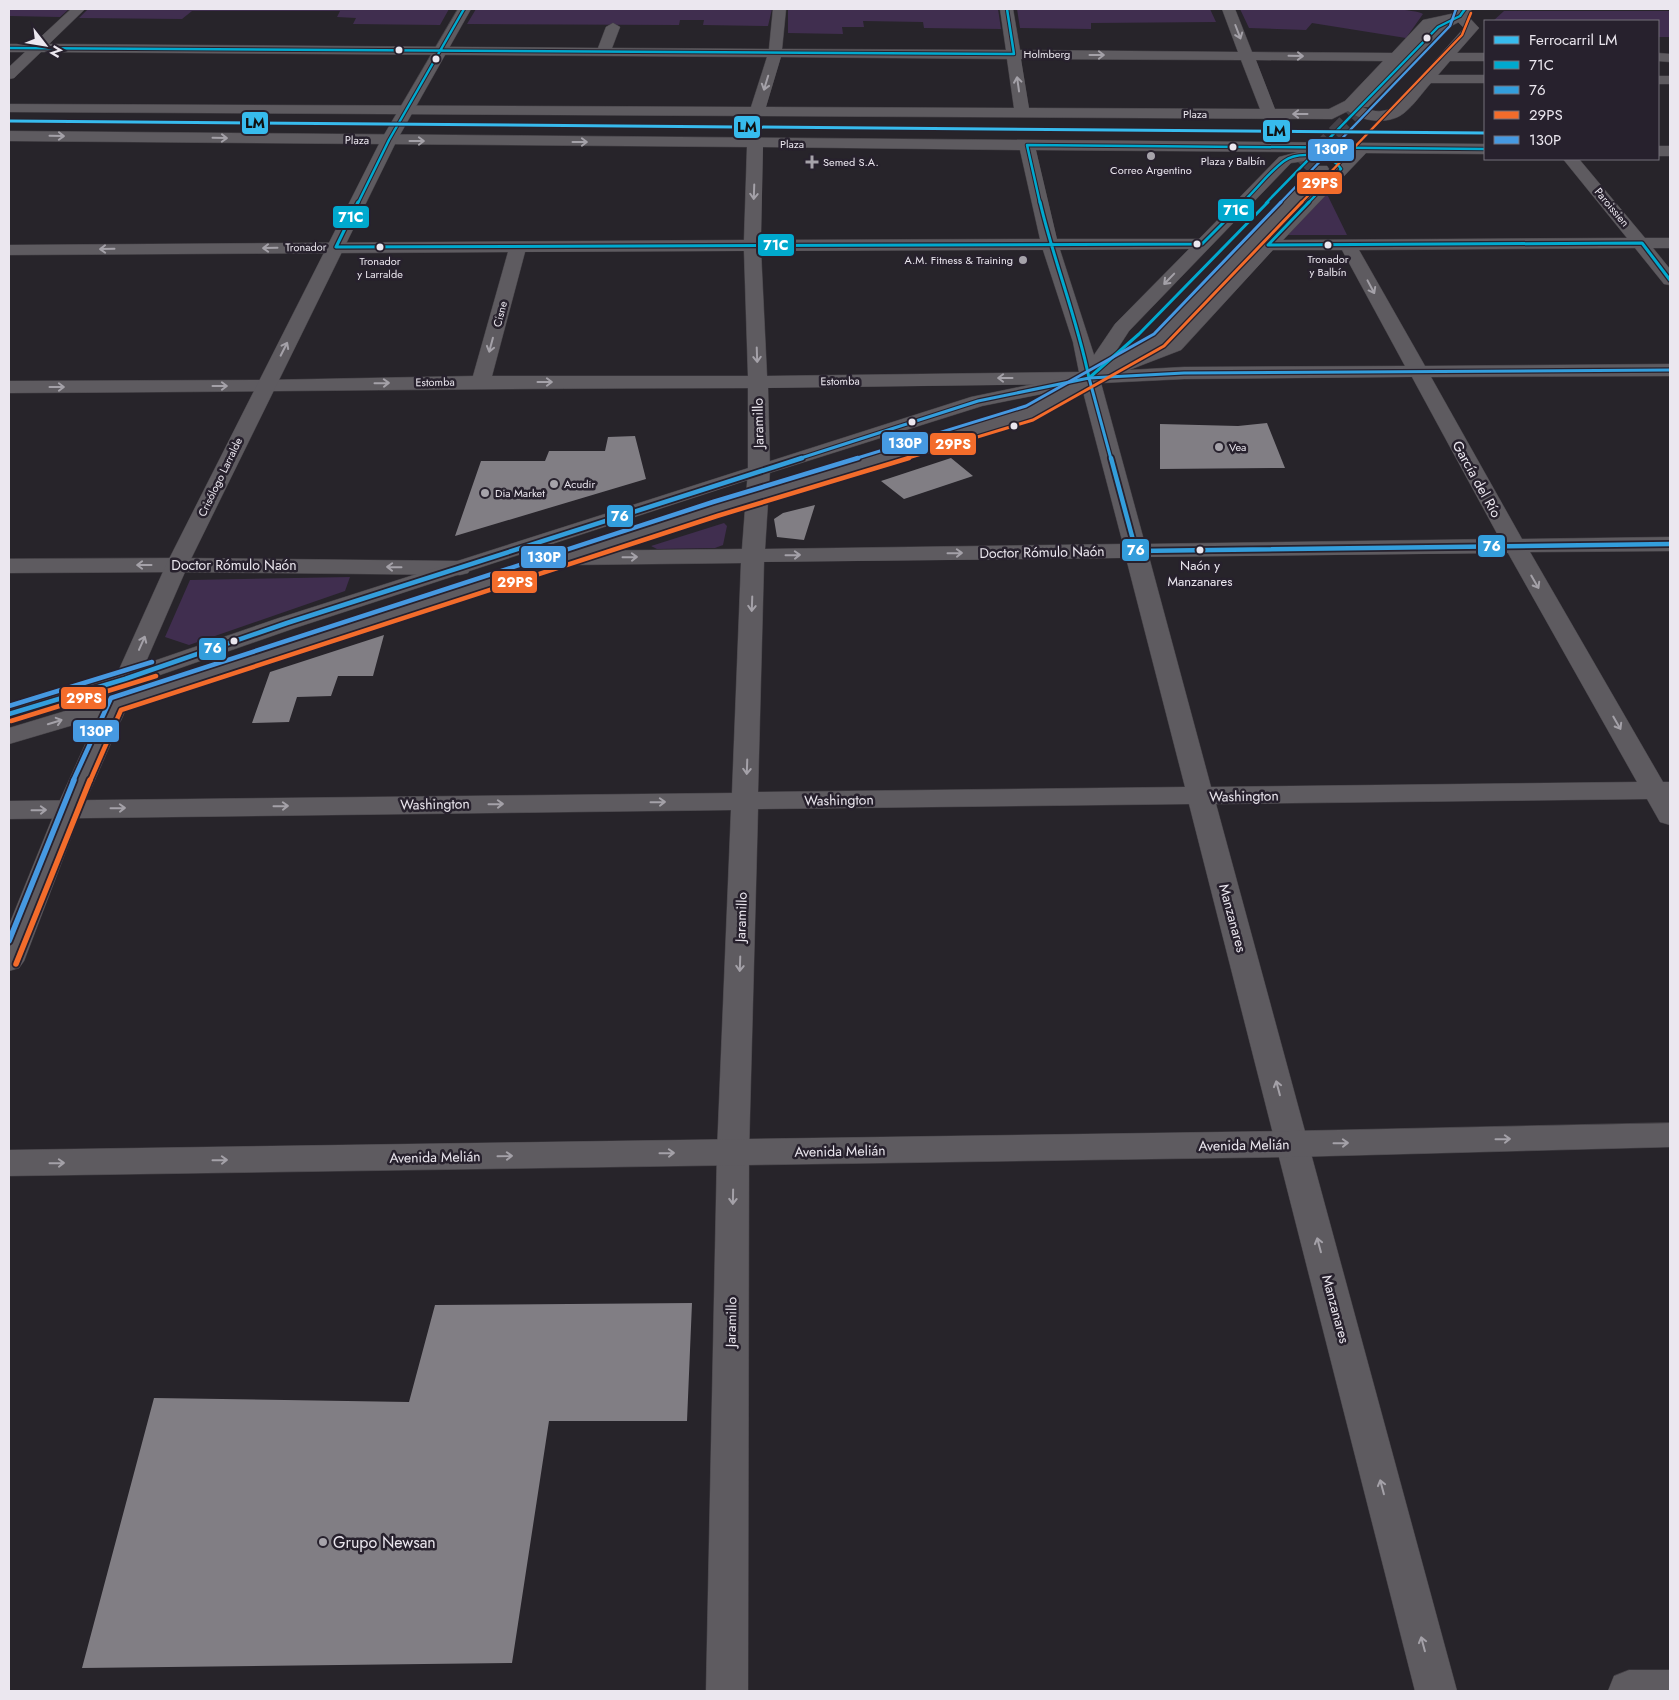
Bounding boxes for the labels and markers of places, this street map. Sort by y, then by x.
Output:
unlabelled marker [1422,33,1432,43]
unlabelled marker [394,45,404,55]
unlabelled marker [431,54,441,64]
marker: Plaza y Balbín [1228,142,1238,152]
marker: Correo Argentino [1145,150,1157,162]
place label: Plaza y Balbín [1201,153,1265,169]
place label: Semed S.A. [823,154,879,170]
marker: Semed S.A. [805,155,819,169]
place label: Correo Argentino [1110,162,1192,178]
unlabelled marker [1192,239,1202,249]
marker: Tronador y Balbín [1323,240,1333,250]
marker: Tronador y Larralde [375,242,385,252]
place label: Tronador y Balbín [1308,251,1349,280]
place label: A.M. Fitness & Training [904,252,1013,268]
place label: Tronador y Larralde [357,253,403,282]
marker: A.M. Fitness & Training [1017,254,1029,266]
unlabelled marker [907,417,917,427]
unlabelled marker [1009,421,1019,431]
place label: Vea [1229,439,1246,455]
marker: Vea [1213,441,1225,453]
place label: Acudir [564,476,595,492]
marker: Acudir [548,478,560,490]
place label: Dia Market [495,485,545,501]
marker: Dia Market [479,487,491,499]
marker: Naón y Manzanares [1195,545,1205,555]
place label: Naón y Manzanares [1167,556,1233,591]
unlabelled marker [229,636,239,646]
place label: Grupo Newsan [333,1531,436,1554]
marker: Grupo Newsan [317,1536,329,1548]

